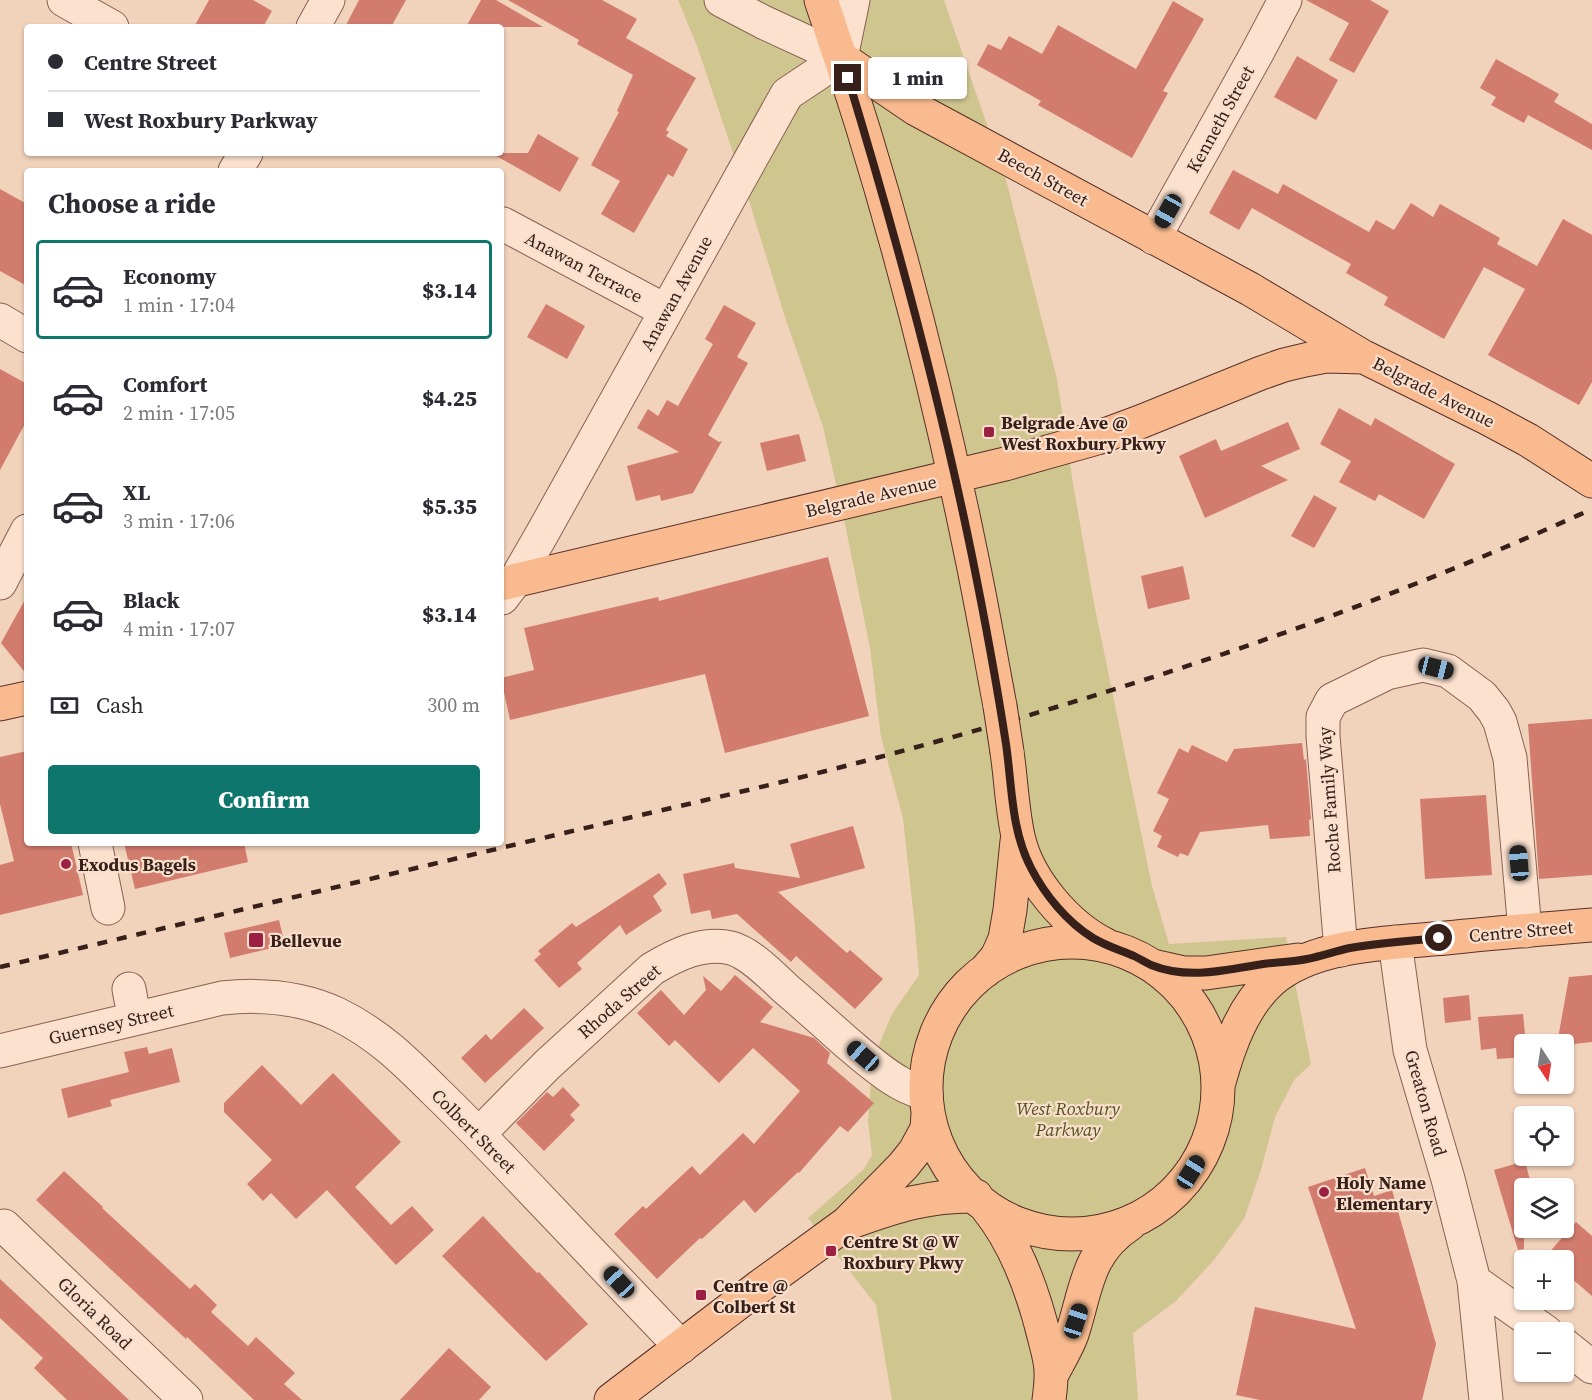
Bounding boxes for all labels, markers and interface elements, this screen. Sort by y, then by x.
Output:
text: Centre Street [84,47,217,77]
callout: 1 min [869,57,968,99]
street label: Kenneth Street [1180,61,1260,177]
route end [834,64,861,91]
text: 1 min [891,64,944,92]
text: West Roxbury Parkway [84,105,318,135]
street label: Beech Street [993,142,1093,212]
text: Choose a ride [48,185,216,222]
car [1151,191,1185,231]
street label: Anawan Terrace [521,225,647,309]
street label: Anawan Avenue [634,231,718,355]
text: Economy [123,261,217,291]
icon: car [51,263,105,317]
text: $3.14 [422,275,477,305]
text: 1 min · 17:04 [123,291,235,319]
street label: Belgrade Avenue [1369,350,1499,434]
text: Comfort [123,369,207,399]
icon: car [51,371,105,425]
text: $4.25 [422,383,477,413]
text: 2 min · 17:05 [123,399,235,427]
place label: Belgrade Ave @ West Roxbury Pkwy [1001,410,1166,456]
marker: Belgrade Ave @ West Roxbury Pkwy [982,425,996,439]
street label: Belgrade Avenue [803,469,939,523]
text: XL [123,477,150,507]
icon: car [51,479,105,533]
text: $5.35 [422,491,477,521]
text: 3 min · 17:06 [123,507,235,535]
text: Black [123,585,180,615]
icon: car [51,587,105,641]
text: $3.14 [422,599,477,629]
text: 4 min · 17:07 [123,615,235,643]
car [1416,655,1456,681]
icon: cash [48,689,81,722]
text: Cash [96,690,144,720]
text: 300 m [427,691,480,719]
street label: Roche Family Way [1311,725,1347,874]
button: Confirm [48,765,480,834]
car [1508,844,1530,882]
place label: Exodus Bagels [78,852,196,877]
marker: Exodus Bagels [59,857,73,871]
street label: Centre Street [1468,914,1574,948]
route start [1425,924,1452,951]
place label: Bellevue [270,928,342,953]
marker: Bellevue [247,931,265,949]
street label: Rhoda Street [572,958,666,1044]
street label: Guernsey Street [46,997,176,1050]
north arrow [1514,1034,1574,1094]
map controls [1514,1034,1574,1382]
car [844,1037,882,1075]
street label: Greaton Road [1399,1047,1453,1159]
street label: Colbert Street [426,1083,522,1179]
park label: West Roxbury Parkway [1016,1096,1120,1142]
button: locate [1514,1106,1574,1166]
car [1174,1152,1208,1192]
place label: Holy Name Elementary [1336,1170,1433,1216]
button: layers [1514,1178,1574,1238]
marker: Holy Name Elementary [1317,1185,1331,1199]
place label: Centre St @ W Roxbury Pkwy [843,1229,964,1275]
marker: Centre St @ W Roxbury Pkwy [824,1244,838,1258]
button: + [1514,1250,1574,1310]
car [600,1263,638,1301]
street label: Gloria Road [52,1271,138,1355]
place label: Centre @ Colbert St [713,1273,796,1319]
marker: Centre @ Colbert St [694,1288,708,1302]
car [1062,1301,1090,1341]
button: − [1514,1322,1574,1382]

